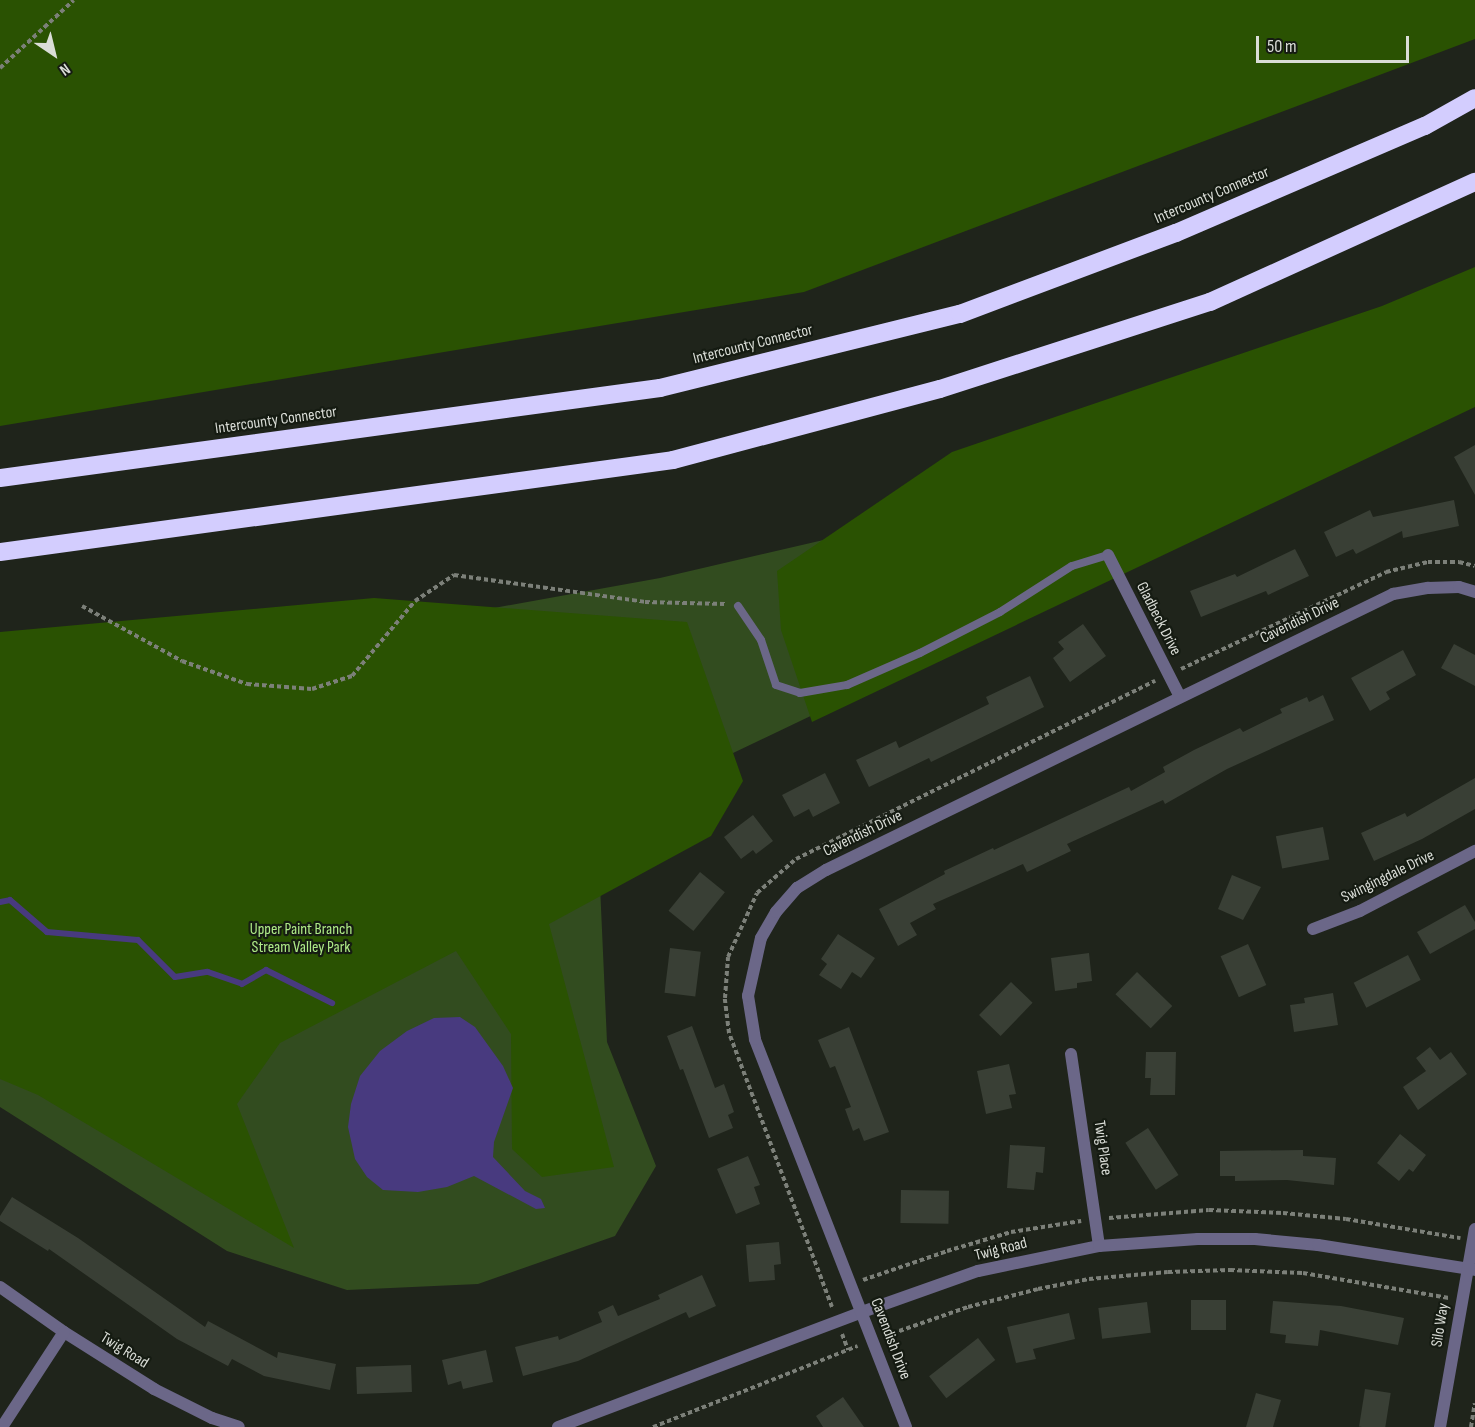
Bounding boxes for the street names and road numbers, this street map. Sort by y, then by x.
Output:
street label: Intercounty Connector [1152,163,1272,229]
street label: Intercounty Connector [691,321,815,369]
street label: Intercounty Connector [214,403,338,439]
street label: Gladbeck Drive [1131,579,1185,659]
street label: Cavendish Drive [1257,594,1343,648]
street label: Cavendish Drive [820,807,906,861]
street label: Swingingdale Drive [1338,846,1438,908]
street label: Twig Place [1089,1119,1115,1177]
street label: Twig Road [973,1234,1029,1266]
street label: Cavendish Drive [866,1296,914,1382]
street label: Silo Way [1428,1302,1454,1348]
street label: Twig Road [96,1329,152,1373]

